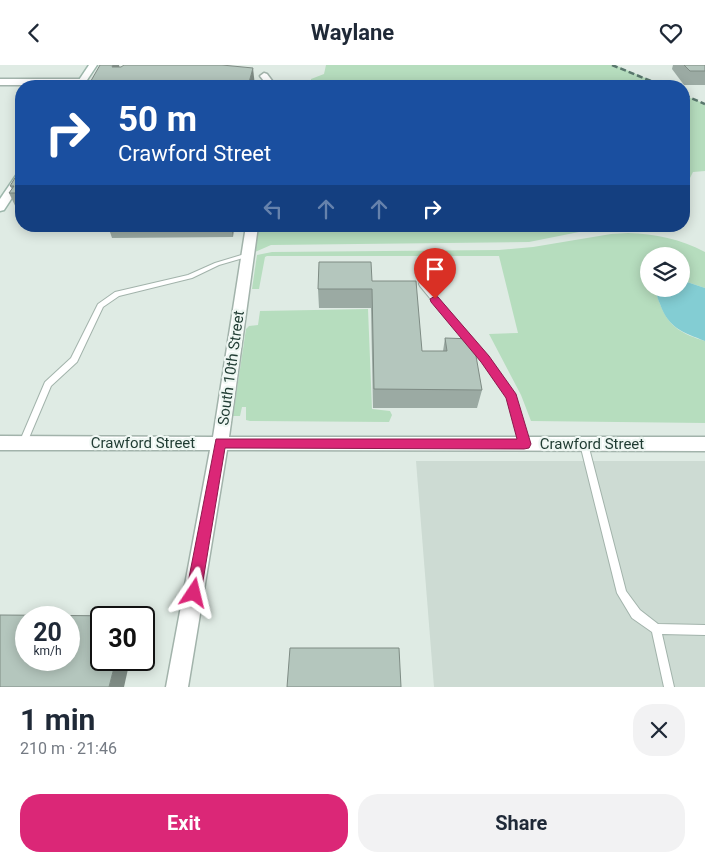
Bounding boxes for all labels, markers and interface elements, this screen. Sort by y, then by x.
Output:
icon: back [20,19,48,47]
icon: heart [657,19,685,47]
text: Waylane [311,20,394,45]
text: 50 m [118,99,197,140]
icon: right [35,100,100,165]
text: Crawford Street [118,141,271,166]
icon: left [259,195,287,223]
icon: ahead [312,195,340,223]
icon: ahead [365,195,393,223]
icon: right [418,195,446,223]
map controls [640,247,690,297]
button: layers [640,247,690,297]
pin [414,248,456,299]
icon: arrive [421,255,449,283]
street label: South 10th Street [214,309,248,427]
street label: Crawford Street [91,434,195,452]
street label: Crawford Street [540,435,644,453]
position arrow [167,566,219,618]
speed limit sign: 30 [90,606,155,671]
text: 20 [33,618,62,647]
text: km/h [33,644,62,658]
text: 1 min [20,702,95,737]
button: close [633,704,685,756]
text: 210 m · 21:46 [20,739,117,758]
button: Exit [20,794,348,852]
button: Share [358,794,685,852]

